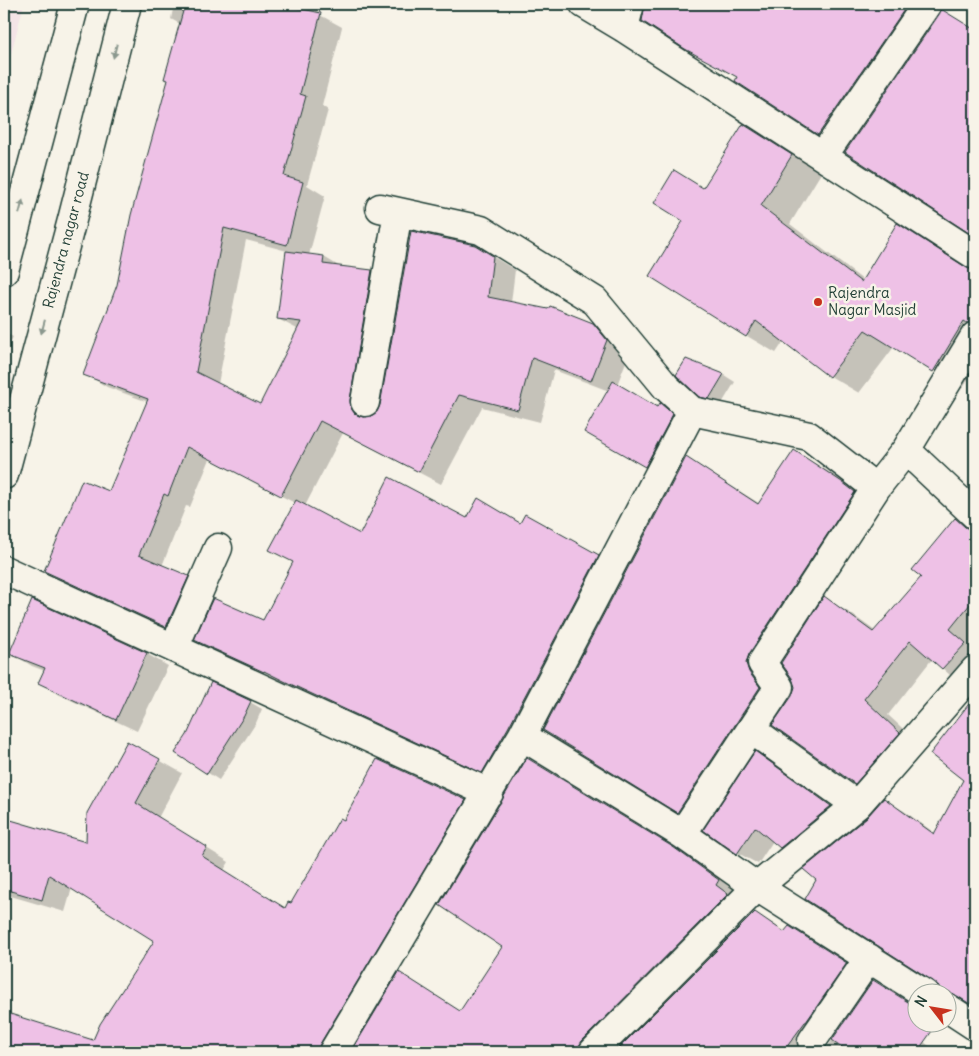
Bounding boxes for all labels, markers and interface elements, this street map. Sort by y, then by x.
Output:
one-way arrow [111,43,119,59]
street label: Rajendra nagar road [38,169,93,310]
one-way arrow [17,199,25,214]
place label: Rajendra Nagar Masjid [828,283,917,319]
marker: Rajendra Nagar Masjid [812,296,824,308]
one-way arrow [39,319,47,334]
north arrow [906,984,956,1034]
text: N [911,993,931,1010]

